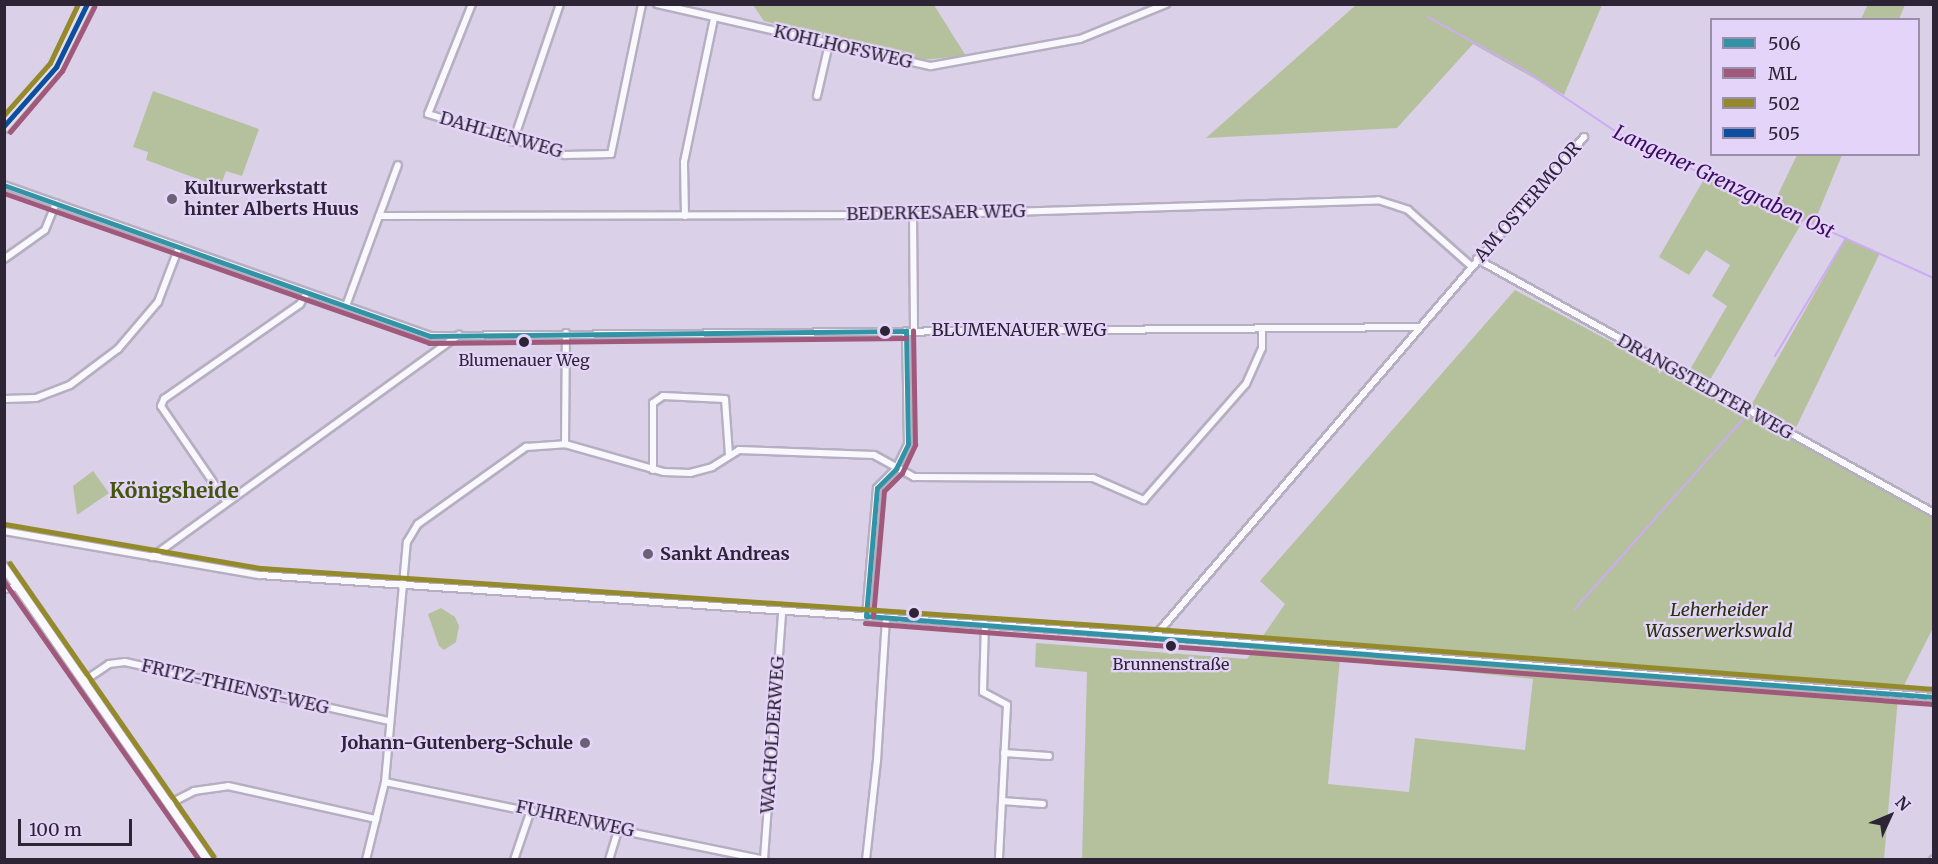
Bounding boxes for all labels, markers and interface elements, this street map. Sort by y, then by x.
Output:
legend [1710,18,1920,156]
street label: KOHLHOFSWEG [772,21,914,73]
text: 506 [1768,32,1801,55]
text: ML [1768,62,1797,85]
text: 502 [1768,92,1800,115]
street label: DAHLIENWEG [437,107,565,163]
water label: Langener Grenzgraben Ost [1610,119,1838,243]
text: 505 [1768,122,1800,145]
street label: AM OSTERMOOR [1470,138,1586,266]
place label: Kulturwerkstatt hinter Alberts Huus [184,178,359,220]
marker: Kulturwerkstatt hinter Alberts Huus [165,192,179,206]
street label: BEDERKESAER WEG [846,201,1026,225]
street label: BLUMENAUER WEG [931,319,1107,341]
unlabelled marker [879,325,891,337]
street label: DRANGSTEDTER WEG [1613,330,1797,444]
marker: Blumenauer Weg [518,336,530,348]
place label: Blumenauer Weg [458,350,590,370]
district label: Königsheide [109,478,239,504]
place label: Sankt Andreas [660,543,790,565]
marker: Sankt Andreas [641,547,655,561]
park label: Leherheider Wasserwerkswald [1645,600,1793,642]
unlabelled marker [908,607,920,619]
marker: Brunnenstraße [1165,640,1177,652]
place label: Brunnenstraße [1113,654,1229,674]
street label: FRITZ-THIENST-WEG [139,655,331,719]
street label: WACHOLDERWEG [757,656,789,814]
place label: Johann-Gutenberg-Schule [341,732,573,754]
marker: Johann-Gutenberg-Schule [578,736,592,750]
north arrow [1860,786,1920,846]
text: N [1891,792,1915,815]
street label: FUHRENWEG [514,796,636,842]
scale bar [21,807,135,845]
text: 100 m [29,818,82,841]

